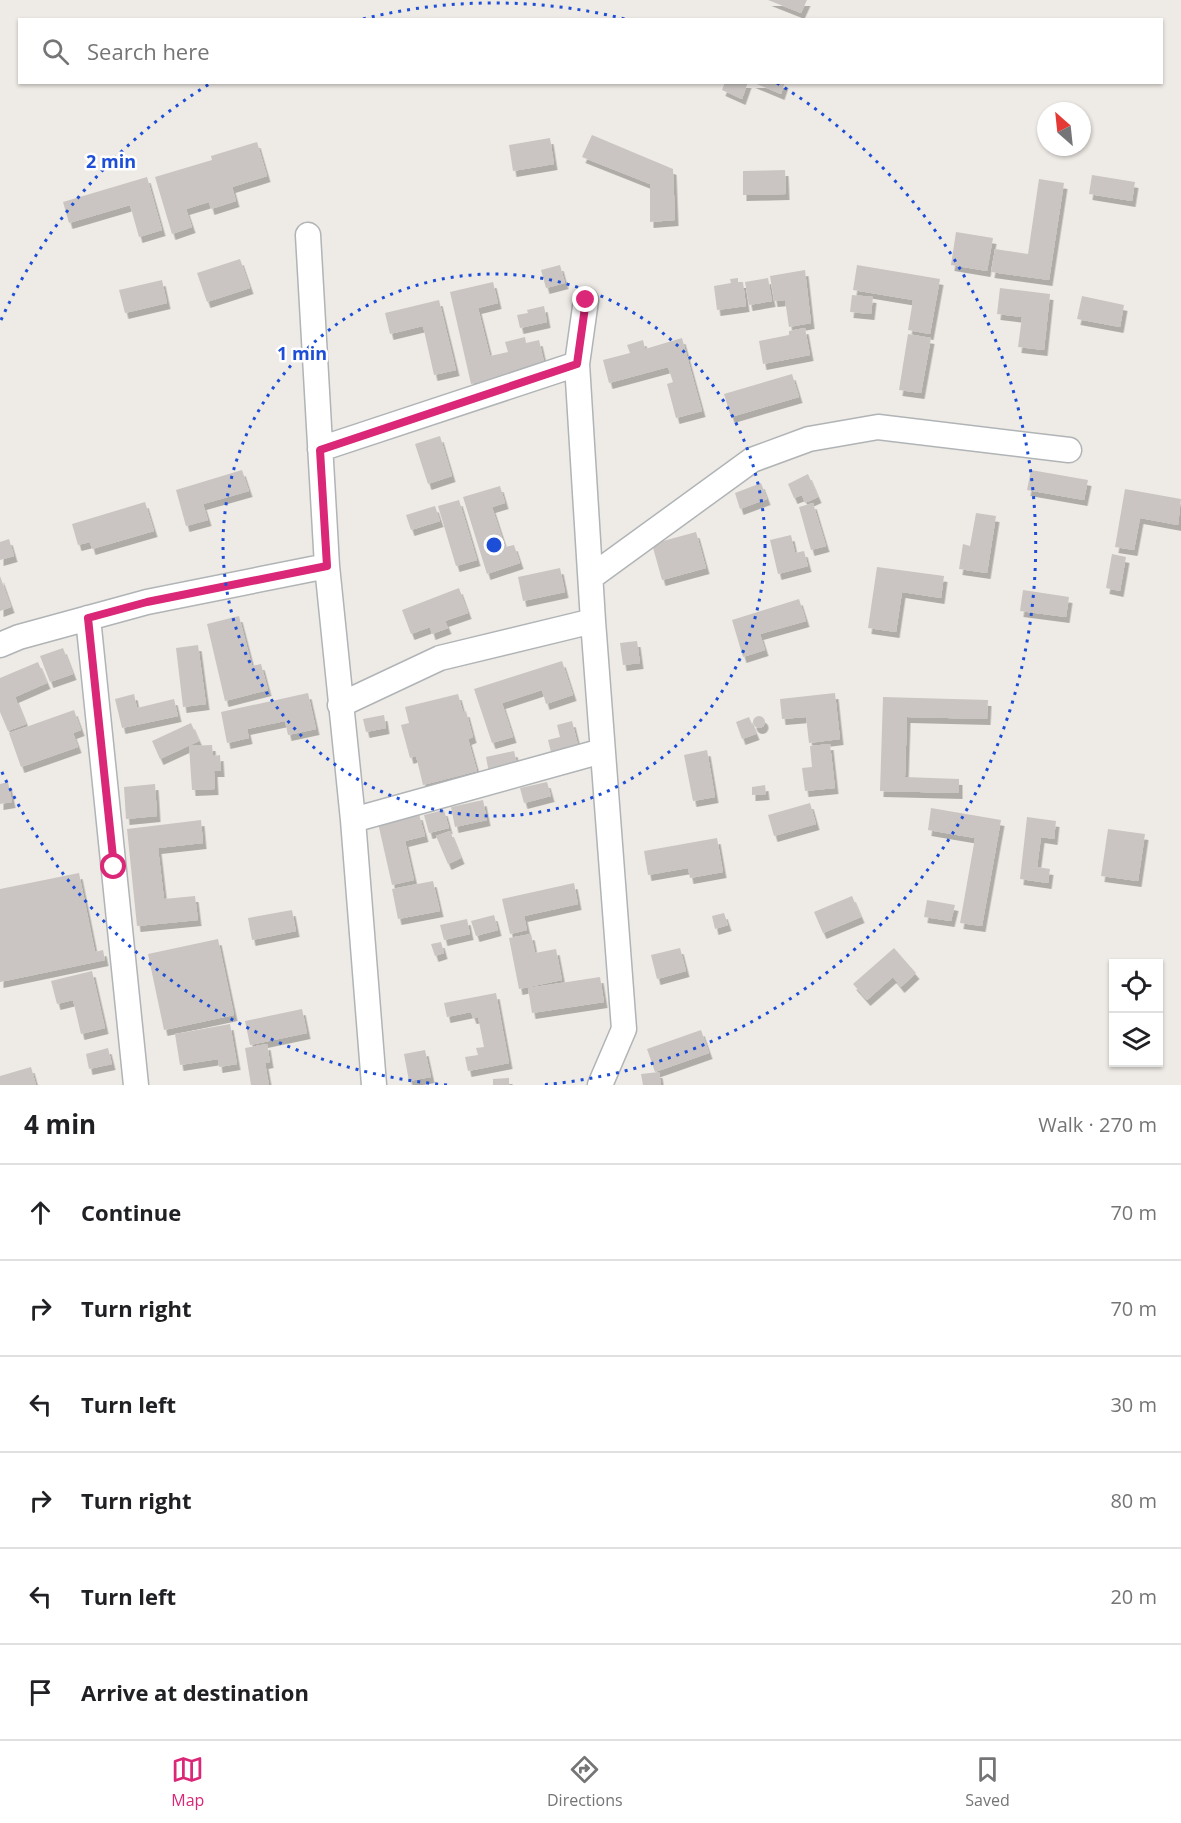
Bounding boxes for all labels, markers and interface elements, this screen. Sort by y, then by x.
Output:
search box [18,18,1163,84]
icon: search [39,35,72,68]
text: Search here [87,36,210,66]
north arrow [1037,102,1091,156]
text: 2 min [86,149,136,173]
route end [572,286,598,312]
text: 1 min [277,341,327,365]
centre of rings [484,535,504,555]
route start [100,853,126,879]
map controls [1109,959,1163,1067]
button: locate [1109,959,1163,1013]
button: layers [1109,1013,1163,1067]
text: 4 min [24,1106,96,1142]
text: Walk · 270 m [1038,1111,1157,1138]
icon: ahead [24,1196,57,1229]
text: Continue [81,1197,181,1227]
text: 70 m [1110,1199,1157,1226]
icon: right [24,1292,57,1325]
text: Turn right [81,1293,192,1323]
text: 70 m [1110,1295,1157,1322]
icon: left [24,1388,57,1421]
text: Turn left [81,1389,176,1419]
text: 30 m [1110,1391,1157,1418]
icon: right [24,1484,57,1517]
text: Turn right [81,1485,192,1515]
text: 80 m [1110,1487,1157,1514]
icon: left [24,1580,57,1613]
text: Turn left [81,1581,176,1611]
text: 20 m [1110,1583,1157,1610]
icon: arrive [24,1676,57,1709]
text: Arrive at destination [81,1677,309,1707]
tab: Map [171,1753,204,1811]
tab: Directions [547,1753,623,1811]
tab: Saved [965,1753,1010,1811]

